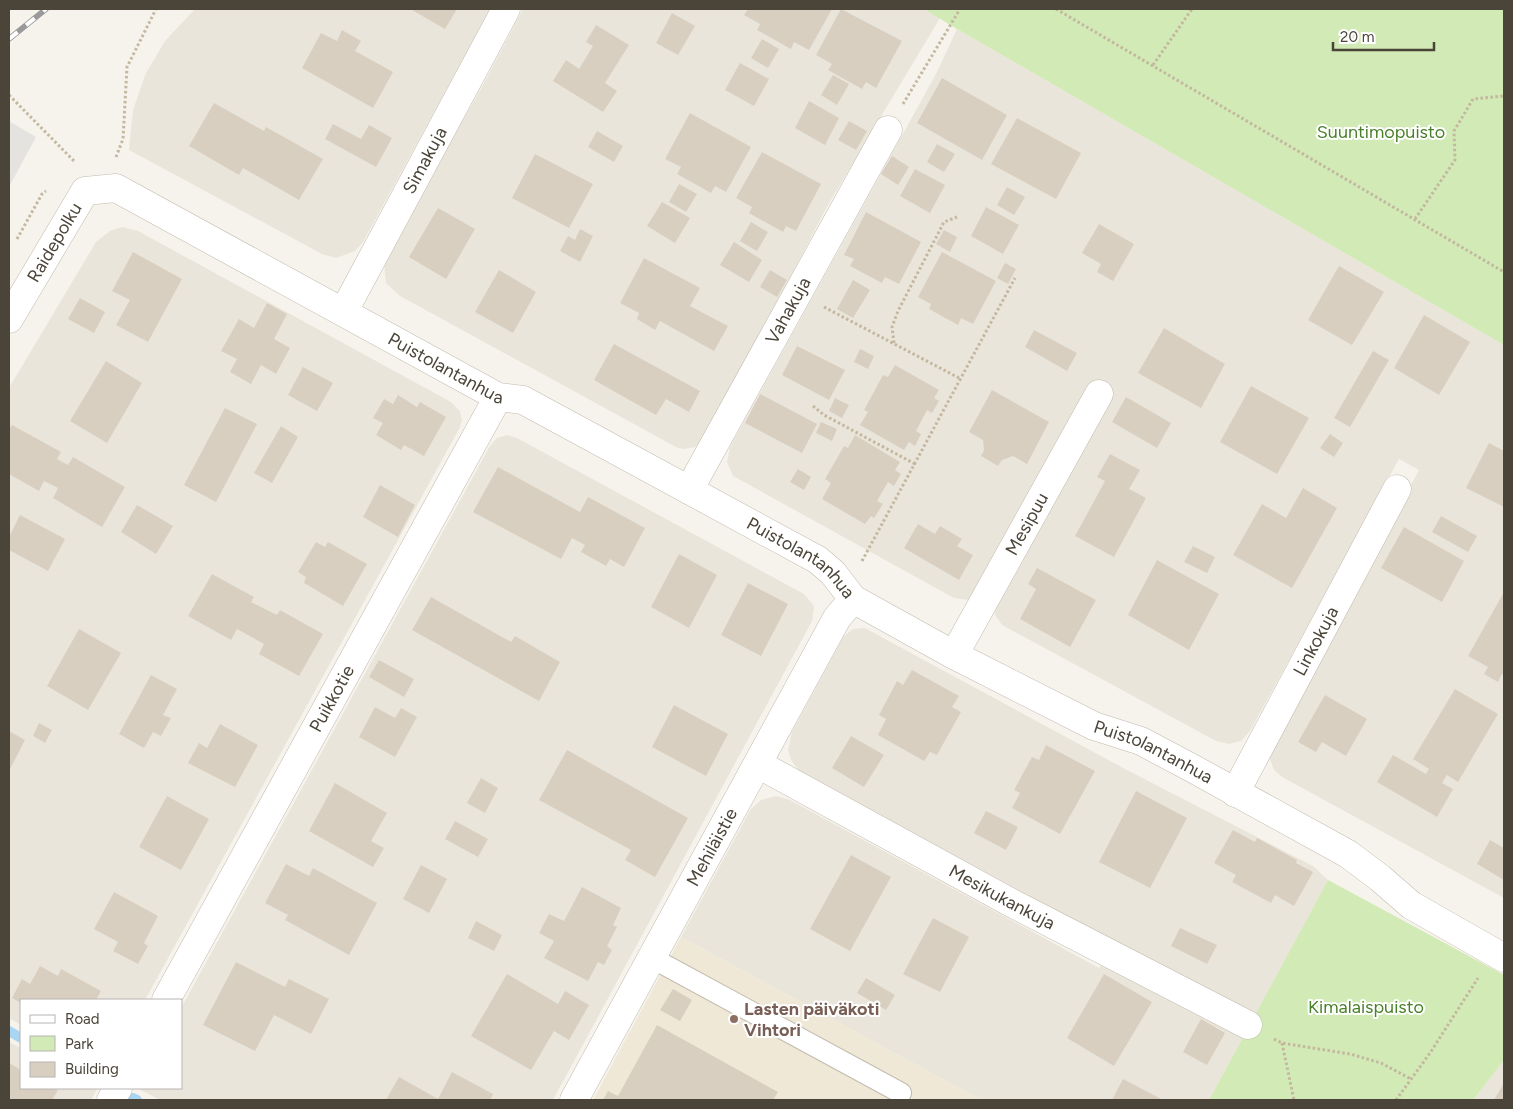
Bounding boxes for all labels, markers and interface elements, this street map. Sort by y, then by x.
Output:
scale bar [1333,20,1434,52]
text: 20 m [1340,28,1374,46]
park label: Suuntimopuisto [1317,121,1445,143]
street label: Simakuja [398,123,452,197]
street label: Raidepolku [22,199,87,286]
street label: Vahakuja [761,273,815,348]
street label: Puistolantanhua [384,328,504,409]
street label: Mesipuu [1001,489,1053,559]
street label: Puistolantanhua [743,512,860,603]
street label: Linkokuja [1288,603,1343,680]
street label: Puikkotie [305,661,359,736]
street label: Puistolantanhua [1091,716,1217,788]
street label: Mehiläistie [682,804,742,890]
street label: Mesikukankuja [945,860,1059,934]
park label: Kimalaispuisto [1308,996,1424,1018]
place label: Lasten päiväkoti Vihtori [744,998,879,1041]
legend [20,999,182,1089]
text: Road [65,1010,100,1028]
marker: Lasten päiväkoti Vihtori [728,1013,740,1025]
text: Park [65,1035,94,1053]
text: Building [65,1060,119,1078]

